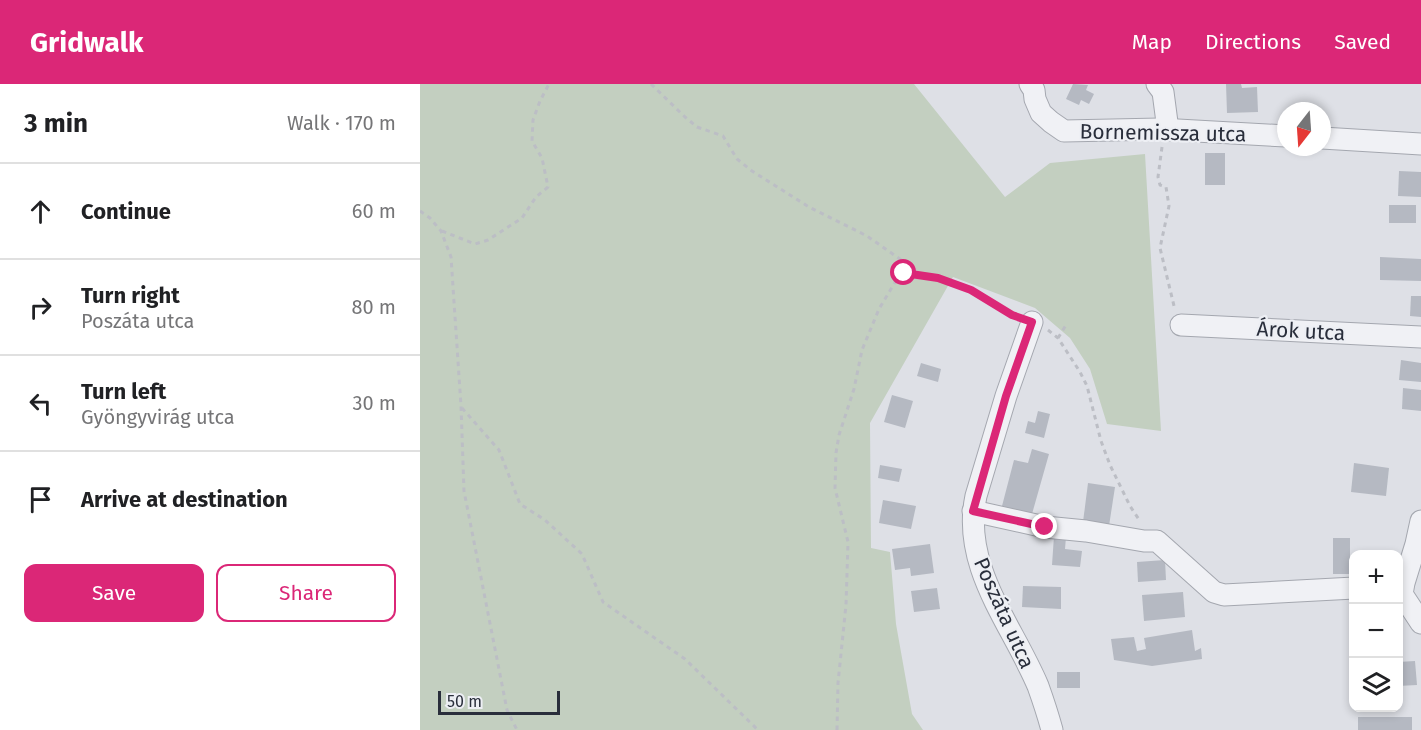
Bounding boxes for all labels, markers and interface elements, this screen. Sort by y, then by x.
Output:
text: Gridwalk [30,26,143,59]
text: Map [1132,29,1172,55]
text: Directions [1205,29,1301,55]
text: Saved [1334,29,1391,55]
north arrow [1277,102,1331,156]
text: 3 min [24,108,88,139]
text: Walk · 170 m [287,111,396,135]
street label: Bornemissza utca [1079,119,1247,147]
icon: ahead [24,195,57,228]
text: Continue [81,198,171,225]
text: 60 m [352,199,396,223]
route start [890,259,916,285]
text: Turn right [81,282,180,309]
icon: right [24,291,57,324]
text: 80 m [351,295,396,319]
text: Poszáta utca [81,309,194,333]
street label: Árok utca [1256,316,1346,346]
text: Turn left [81,378,166,405]
icon: left [24,387,57,420]
text: 30 m [352,391,396,415]
text: Gyöngyvirág utca [81,405,235,429]
icon: arrive [24,483,57,516]
text: Arrive at destination [81,486,288,513]
route end [1031,513,1057,539]
map controls [1349,550,1403,712]
button: + [1349,550,1403,604]
street label: Poszáta utca [968,553,1040,673]
button: Save [24,564,204,622]
button: Share [216,564,396,622]
button: − [1349,604,1403,658]
button: layers [1349,658,1403,712]
scale bar [438,688,560,716]
text: 50 m [447,692,482,711]

